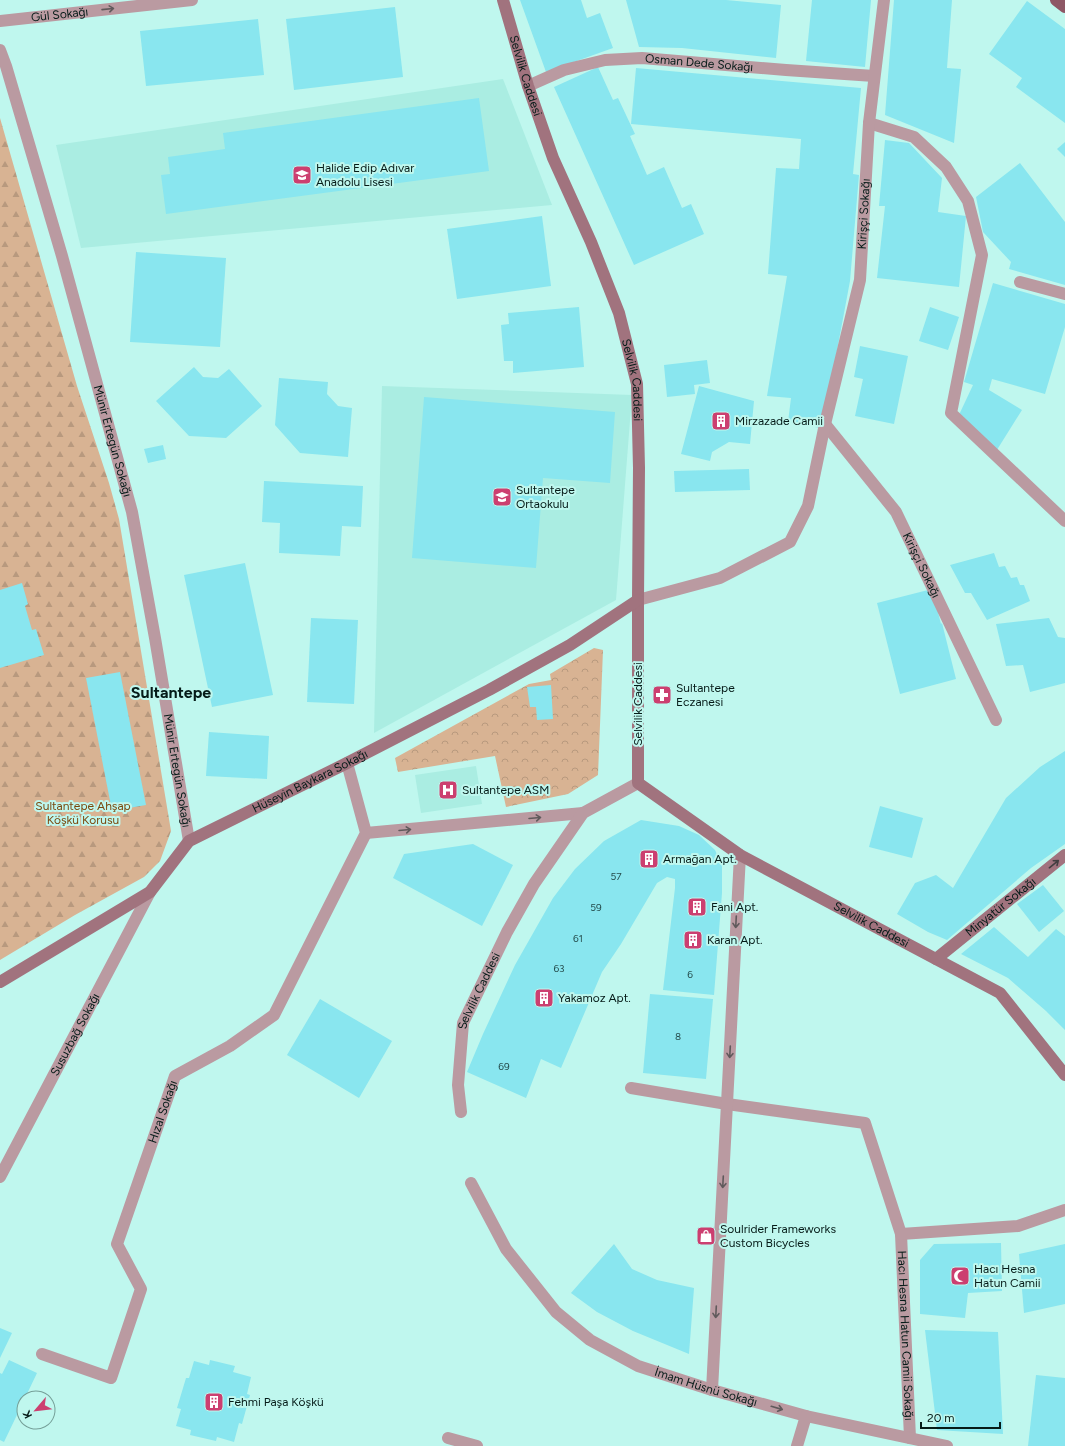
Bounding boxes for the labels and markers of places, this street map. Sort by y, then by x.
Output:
place label: Halide Edip Adıvar Anadolu Lisesi [316,161,414,189]
school or university icon: Halide Edip Adıvar Anadolu Lisesi [291,164,313,186]
building icon: Mirzazade Camii [710,410,732,432]
place label: Mirzazade Camii [735,414,823,428]
place label: Sultantepe Ortaokulu [516,483,575,511]
school or university icon: Sultantepe Ortaokulu [491,486,513,508]
place label: Sultantepe Eczanesi [676,681,735,709]
pharmacy icon: Sultantepe Eczanesi [651,684,673,706]
hospital icon: Sultantepe ASM [437,779,459,801]
place label: Sultantepe ASM [462,783,549,797]
building icon: Armağan Apt. [638,848,660,870]
place label: Armağan Apt. [663,852,737,866]
building icon: Fani Apt. [686,896,708,918]
place label: Fani Apt. [711,900,758,914]
building icon: Karan Apt. [682,929,704,951]
place label: Karan Apt. [707,933,762,947]
building icon: Yakamoz Apt. [533,987,555,1009]
place label: Yakamoz Apt. [558,991,631,1005]
place label: Soulrider Frameworks Custom Bicycles [720,1222,836,1250]
shop icon: Soulrider Frameworks Custom Bicycles [695,1225,717,1247]
place label: Hacı Hesna Hatun Camii [974,1262,1041,1290]
mosque icon: Hacı Hesna Hatun Camii [949,1265,971,1287]
building icon: Fehmi Paşa Köşkü [203,1391,225,1413]
place label: Fehmi Paşa Köşkü [228,1395,324,1409]

